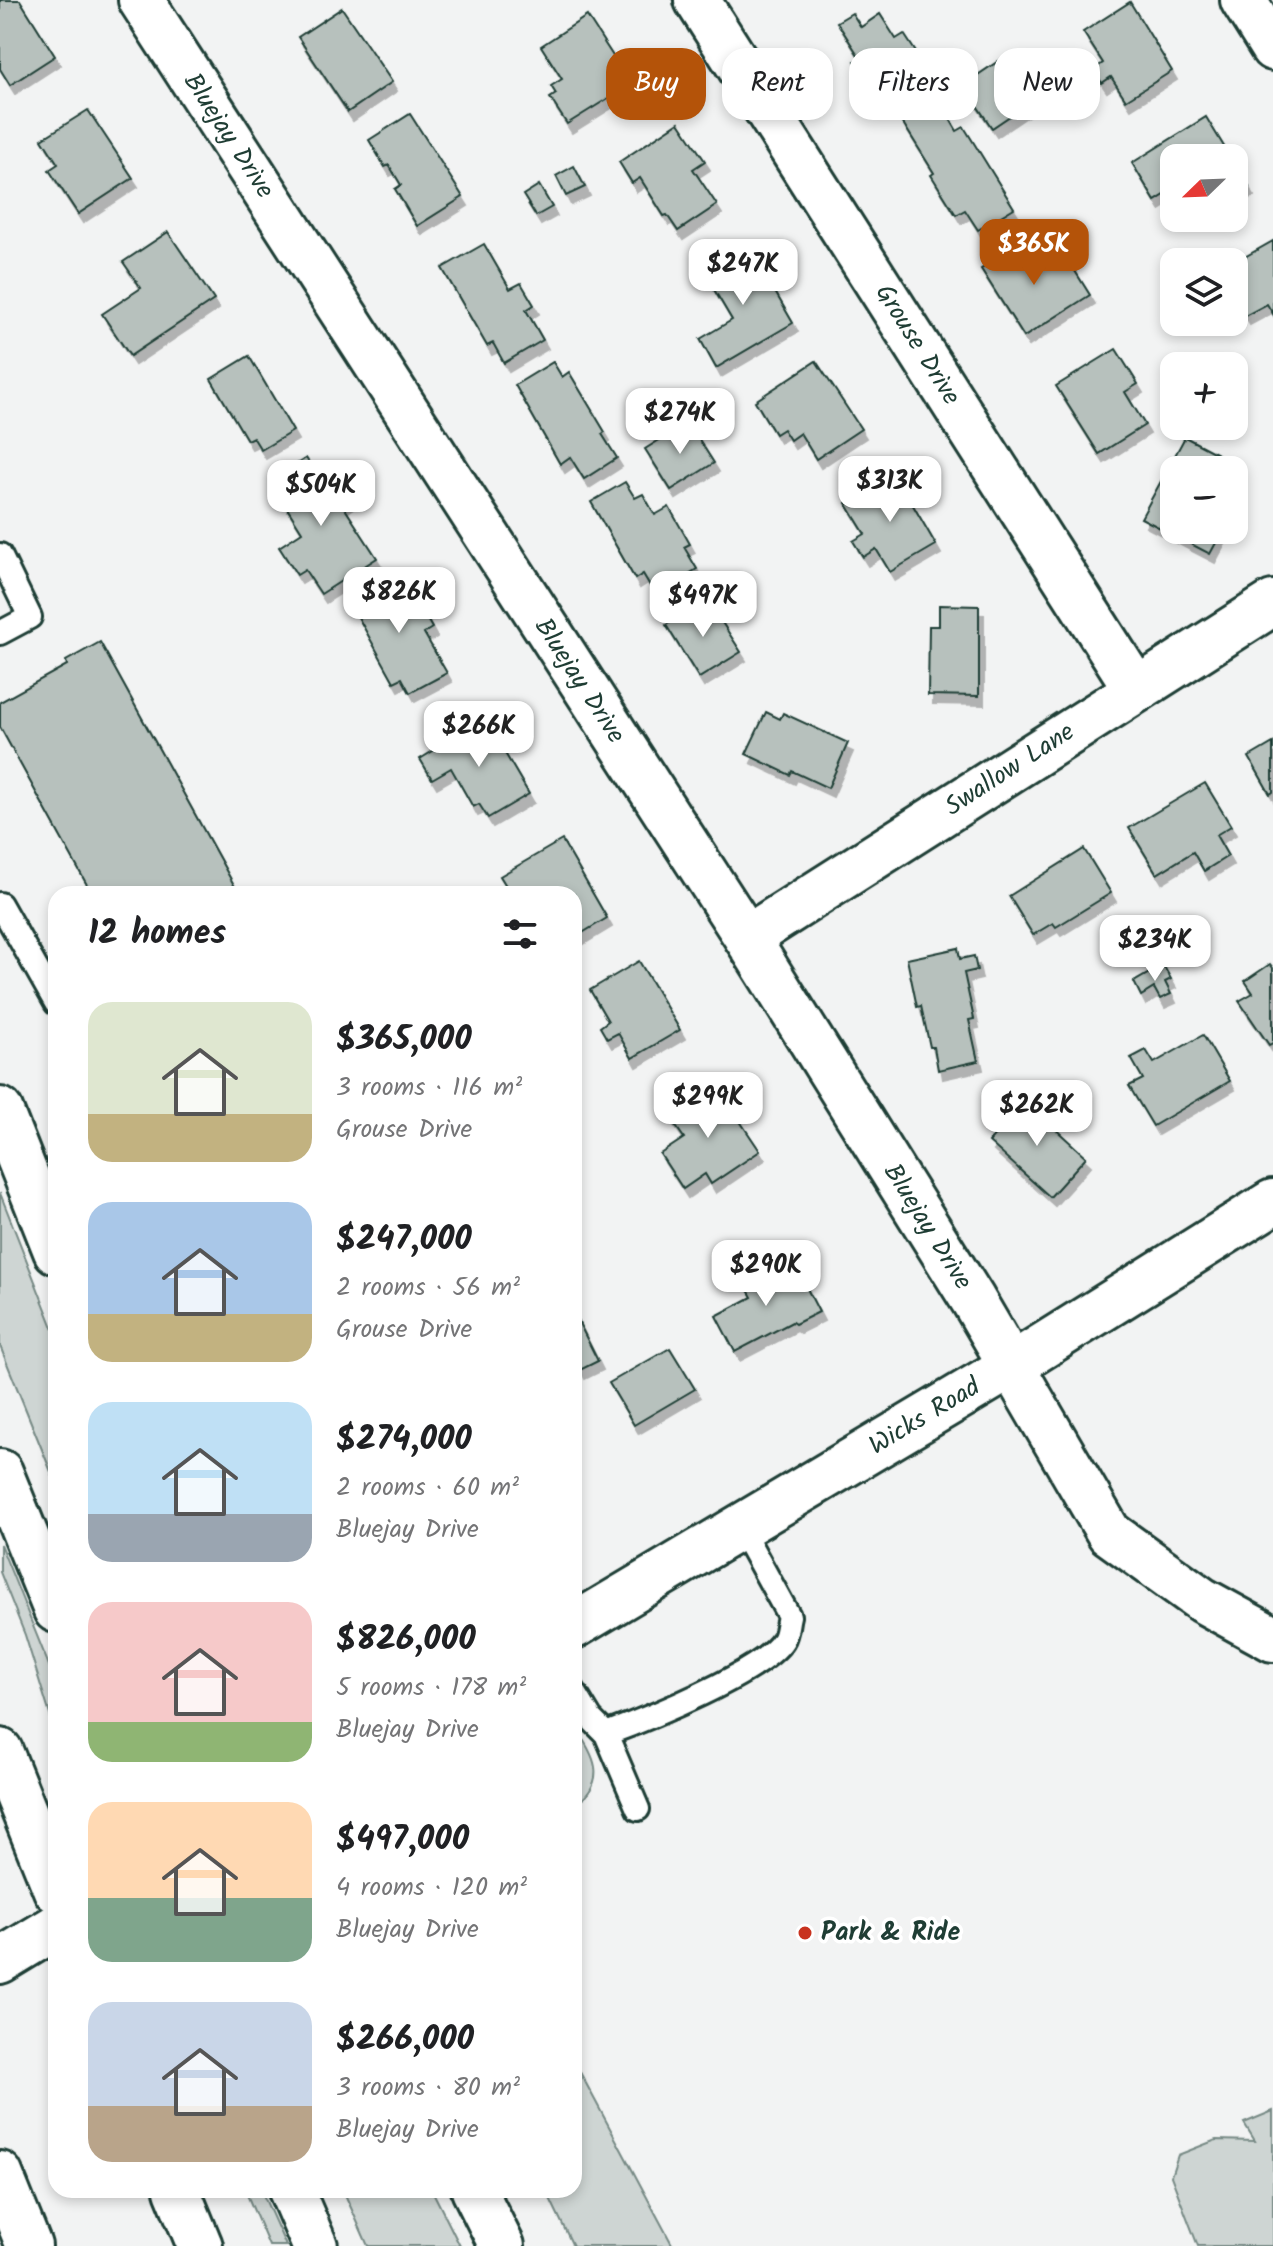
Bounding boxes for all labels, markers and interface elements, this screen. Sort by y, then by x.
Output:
chip: Buy [606,48,706,120]
chip: Rent [722,48,833,120]
chip: Filters [849,48,978,120]
chip: New [994,48,1100,120]
street label: Bluejay Drive [172,65,285,208]
north arrow [1160,144,1248,232]
map controls [1160,144,1248,544]
pin: $365K [978,219,1090,287]
text: $365K [998,224,1070,266]
pin: $247K [687,239,799,307]
text: $247K [707,244,779,286]
button: layers [1160,248,1248,336]
street label: Grouse Drive [863,276,971,414]
button: + [1160,352,1248,440]
pin: $274K [624,388,736,456]
text: $274K [644,393,716,435]
pin: $313K [834,456,946,524]
button: − [1160,456,1248,544]
pin: $504K [265,460,377,528]
text: $313K [856,461,924,503]
text: $504K [285,465,357,507]
pin: $826K [343,567,455,635]
pin: $497K [647,571,759,639]
text: $826K [361,572,437,614]
text: $497K [668,576,738,618]
street label: Bluejay Drive [523,610,636,753]
pin: $266K [423,701,535,769]
text: $266K [442,706,516,748]
street label: Swallow Lane [937,712,1084,828]
text: 12 homes [88,907,226,961]
icon: filters [498,912,542,956]
pin: $234K [1099,915,1211,983]
text: $234K [1118,920,1192,962]
text: $365,000 [336,1013,472,1067]
icon: home [152,1034,248,1130]
text: 3 rooms · 116 m² [336,1067,522,1109]
pin: $299K [652,1072,764,1140]
text: $299K [672,1077,744,1119]
pin: $262K [981,1080,1093,1148]
text: $262K [999,1085,1075,1127]
text: Grouse Drive [336,1109,472,1151]
street label: Bluejay Drive [871,1155,983,1299]
text: $247,000 [336,1213,472,1267]
icon: home [152,1234,248,1330]
pin: $290K [710,1240,822,1308]
text: $290K [730,1245,802,1287]
text: 2 rooms · 56 m² [336,1267,520,1309]
text: Grouse Drive [336,1309,472,1351]
street label: Wicks Road [861,1367,990,1467]
text: $274,000 [336,1413,472,1467]
icon: home [152,1434,248,1530]
text: 2 rooms · 60 m² [336,1467,519,1509]
text: Bluejay Drive [336,1509,479,1551]
text: $826,000 [336,1613,476,1667]
icon: home [152,1634,248,1730]
text: 5 rooms · 178 m² [336,1667,526,1709]
text: Bluejay Drive [336,1709,479,1751]
text: $497,000 [336,1813,469,1867]
icon: home [152,1834,248,1930]
text: 4 rooms · 120 m² [336,1867,527,1909]
text: Bluejay Drive [336,1909,479,1951]
place label: Park & Ride [821,1912,961,1954]
marker: Park & Ride [796,1924,814,1942]
text: $266,000 [336,2013,474,2067]
icon: home [152,2034,248,2130]
text: 3 rooms · 80 m² [336,2067,520,2109]
text: Bluejay Drive [336,2109,479,2151]

